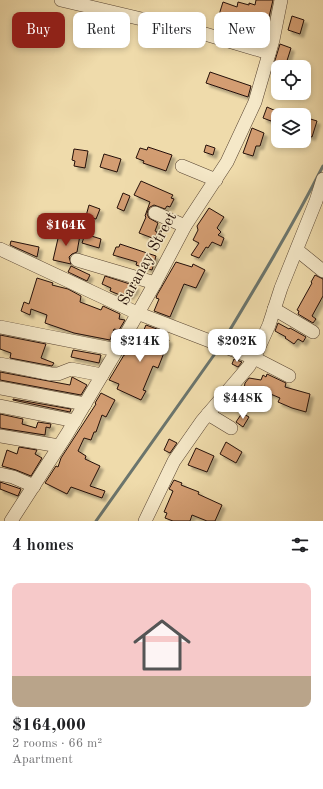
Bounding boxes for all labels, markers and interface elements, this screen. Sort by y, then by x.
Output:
chip: Buy [12,12,65,48]
chip: Rent [73,12,130,48]
chip: Filters [138,12,206,48]
chip: New [214,12,270,48]
map controls [271,60,311,148]
button: locate [271,60,311,100]
button: layers [271,108,311,148]
street label: Saranay Street [116,209,180,308]
pin: $164K [38,213,94,247]
text: $164K [46,219,86,232]
pin: $214K [112,329,168,363]
pin: $202K [209,329,265,363]
text: $214K [120,335,160,348]
text: $202K [217,335,257,348]
pin: $448K [215,386,271,420]
text: $448K [223,392,263,405]
icon: filters [289,534,311,556]
text: 4 homes [12,537,74,554]
icon: home [126,609,198,681]
text: $164,000 [12,717,86,734]
text: 2 rooms · 66 m² [12,737,102,750]
text: Apartment [12,753,73,766]

